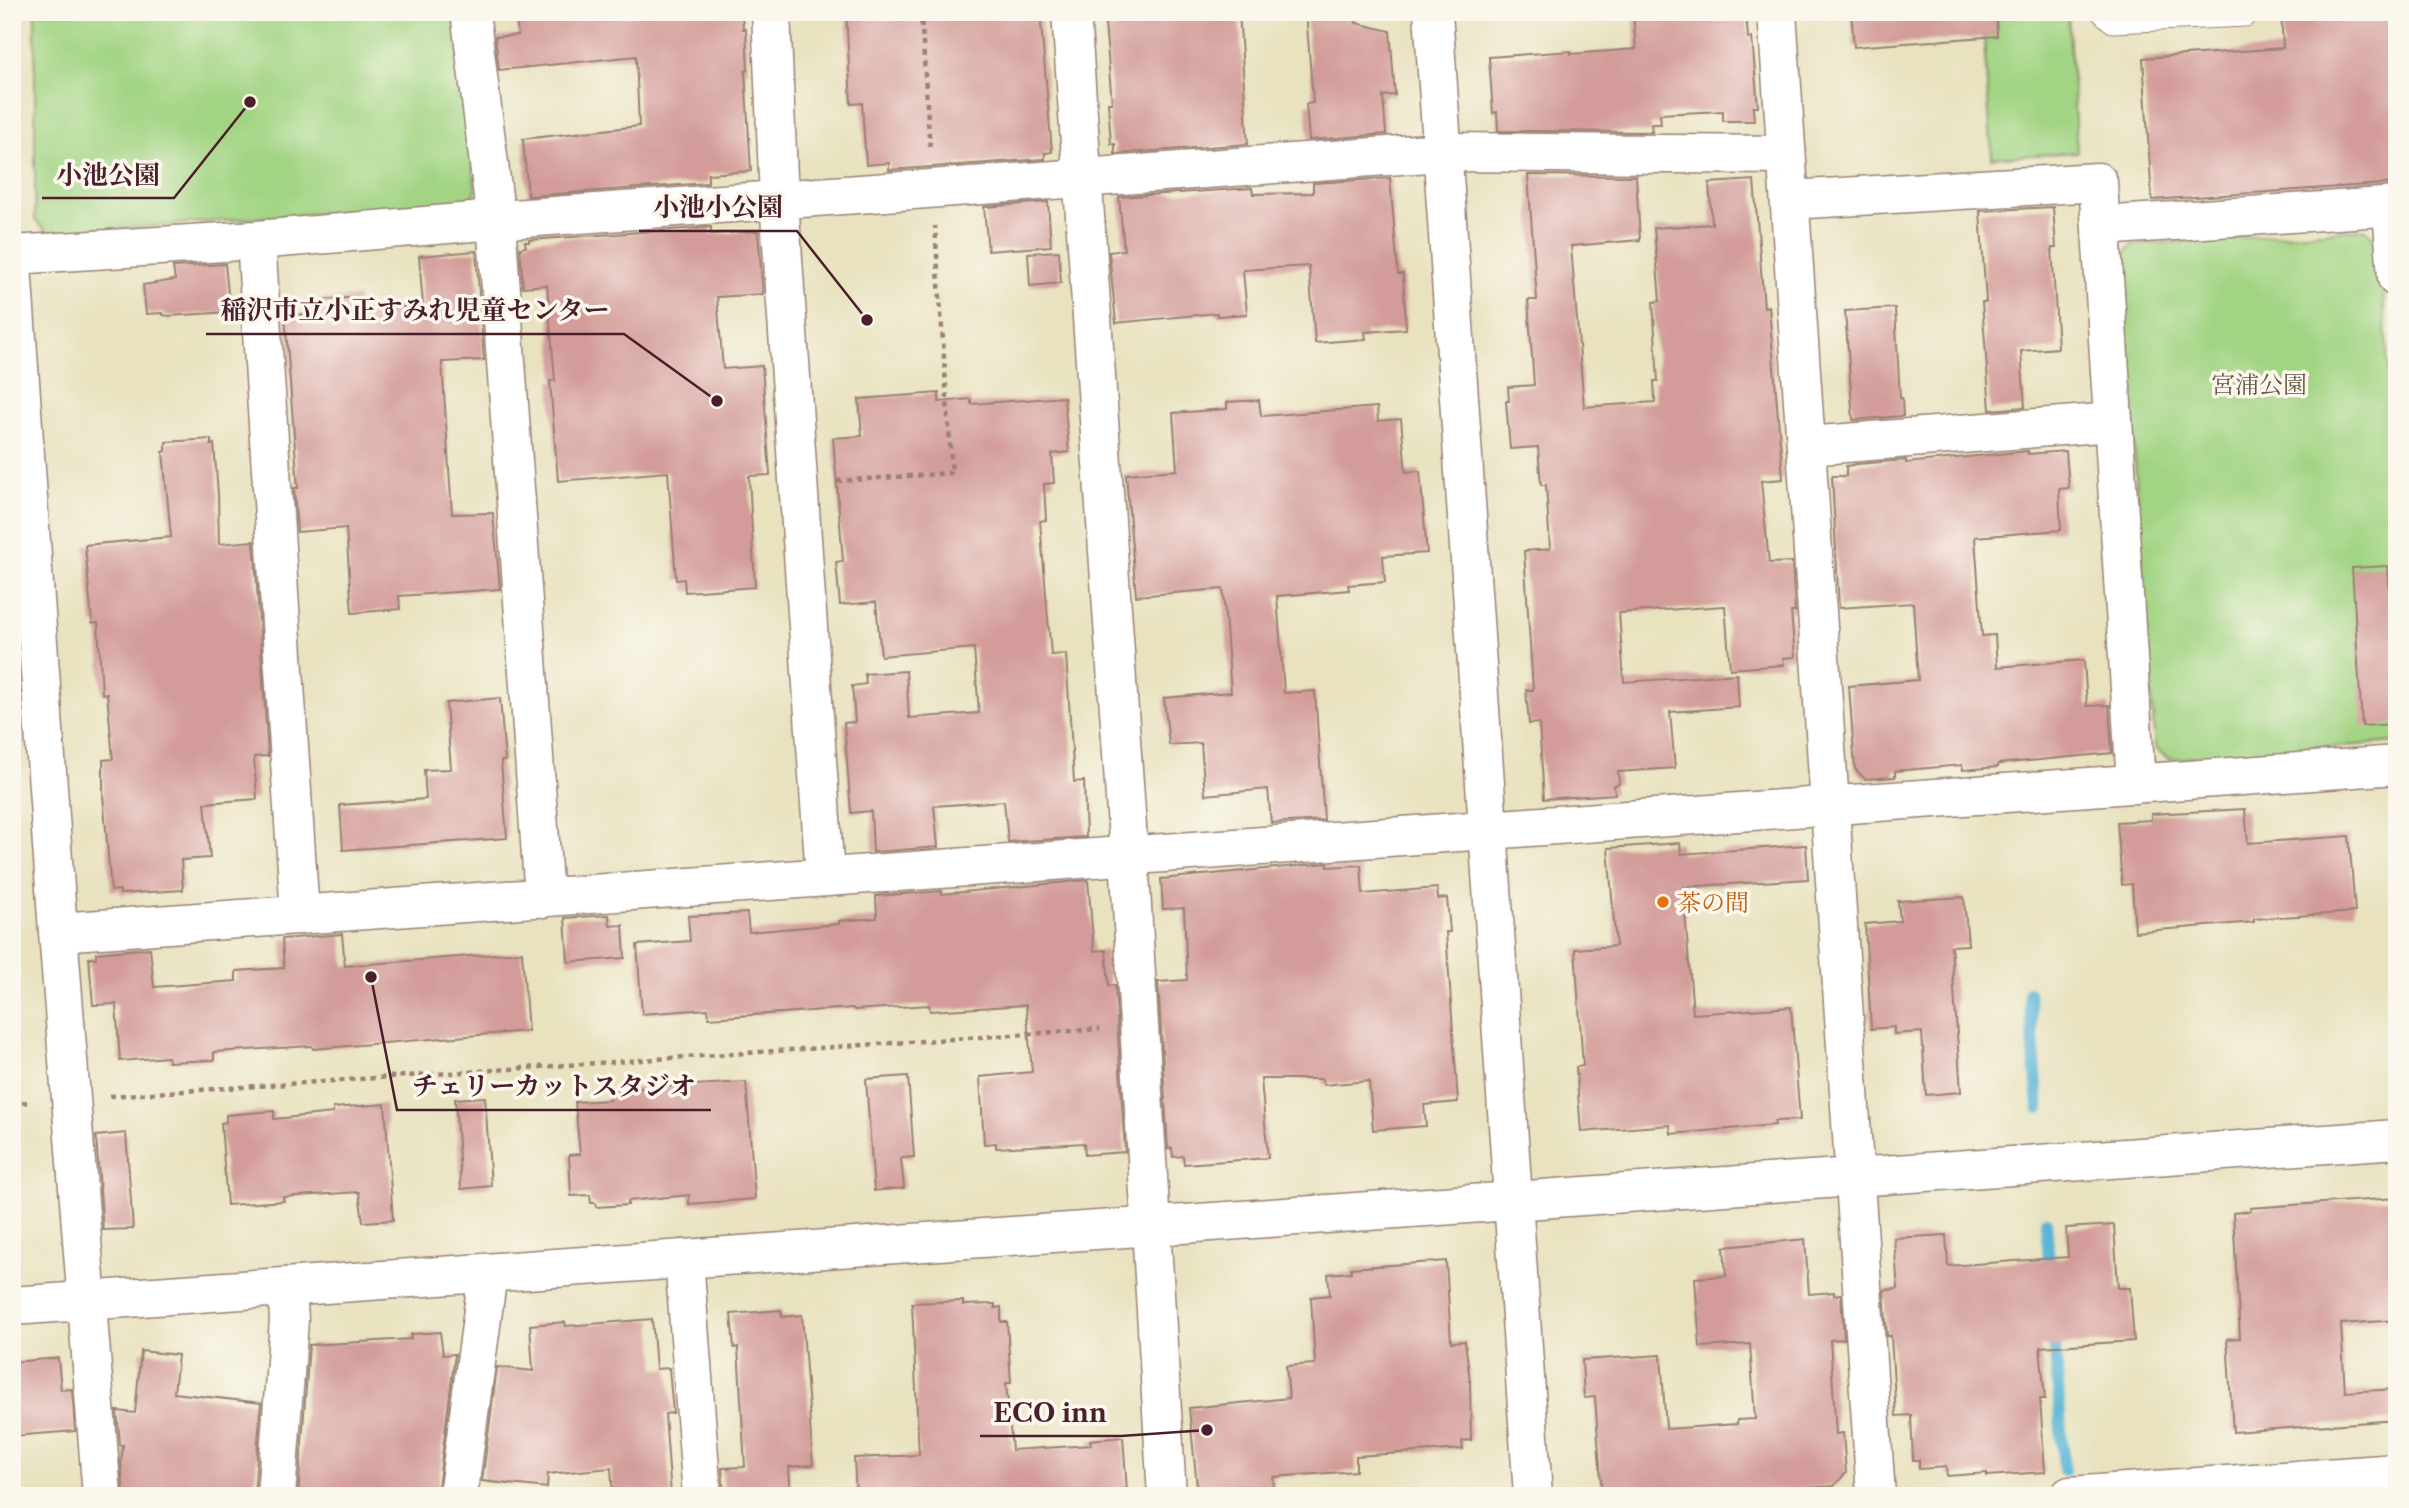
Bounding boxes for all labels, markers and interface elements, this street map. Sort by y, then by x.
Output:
callout: 小池公園 [42,151,174,198]
text: 小池公園 [56,159,160,191]
callout: 小池小公園 [639,184,797,231]
text: 小池小公園 [653,191,783,223]
callout: 稲沢市立小正すみれ児童センター [206,287,624,334]
text: 稲沢市立小正すみれ児童センター [221,294,609,326]
park label: 宮浦公園 [2211,370,2307,399]
place label: 茶の間 [1677,888,1749,917]
marker: 茶の間 [1655,894,1671,910]
callout: チェリーカットスタジオ [397,1063,711,1110]
text: チェリーカットスタジオ [412,1070,696,1102]
callout: ECO inn [980,1389,1121,1436]
text: ECO inn [993,1397,1107,1429]

